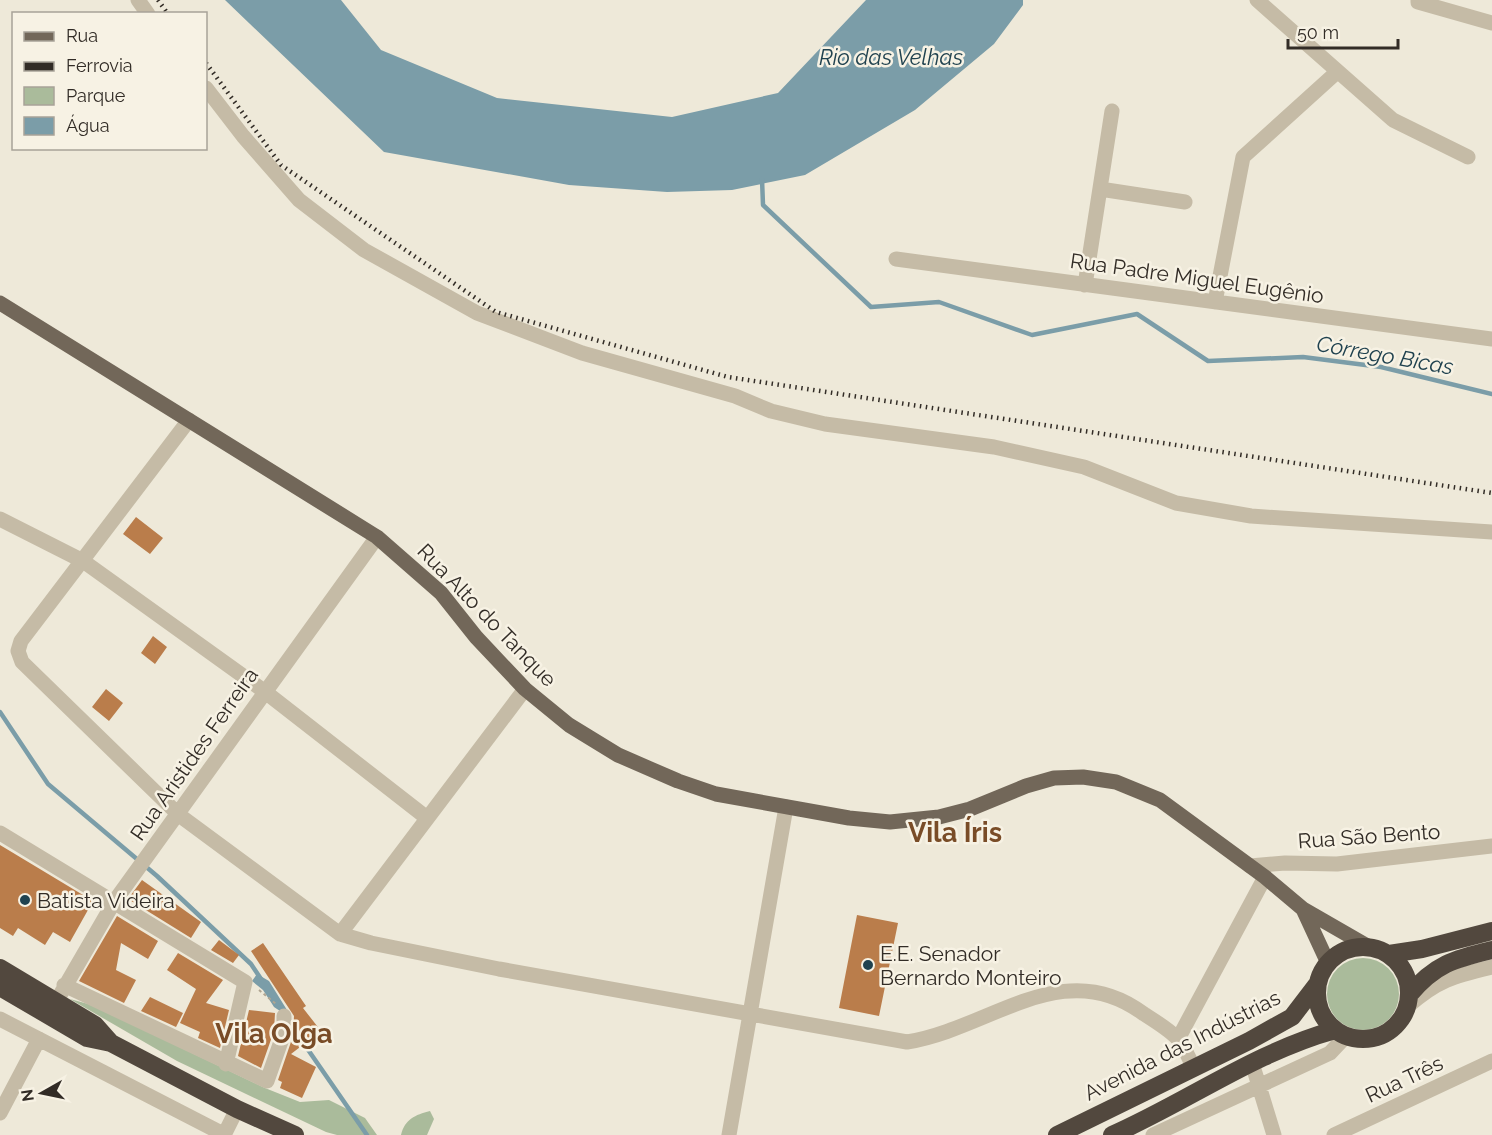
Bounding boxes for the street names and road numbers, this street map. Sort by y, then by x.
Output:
street label: Rua Padre Miguel Eugênio [1069,248,1325,308]
street label: Rua Alto do Tanque [412,538,562,692]
street label: Rua Aristides Ferreira [125,663,263,845]
street label: Rua São Bento [1297,819,1441,853]
street label: Avenida das Indústrias [1080,985,1284,1105]
street label: Rua Três [1361,1050,1447,1108]

